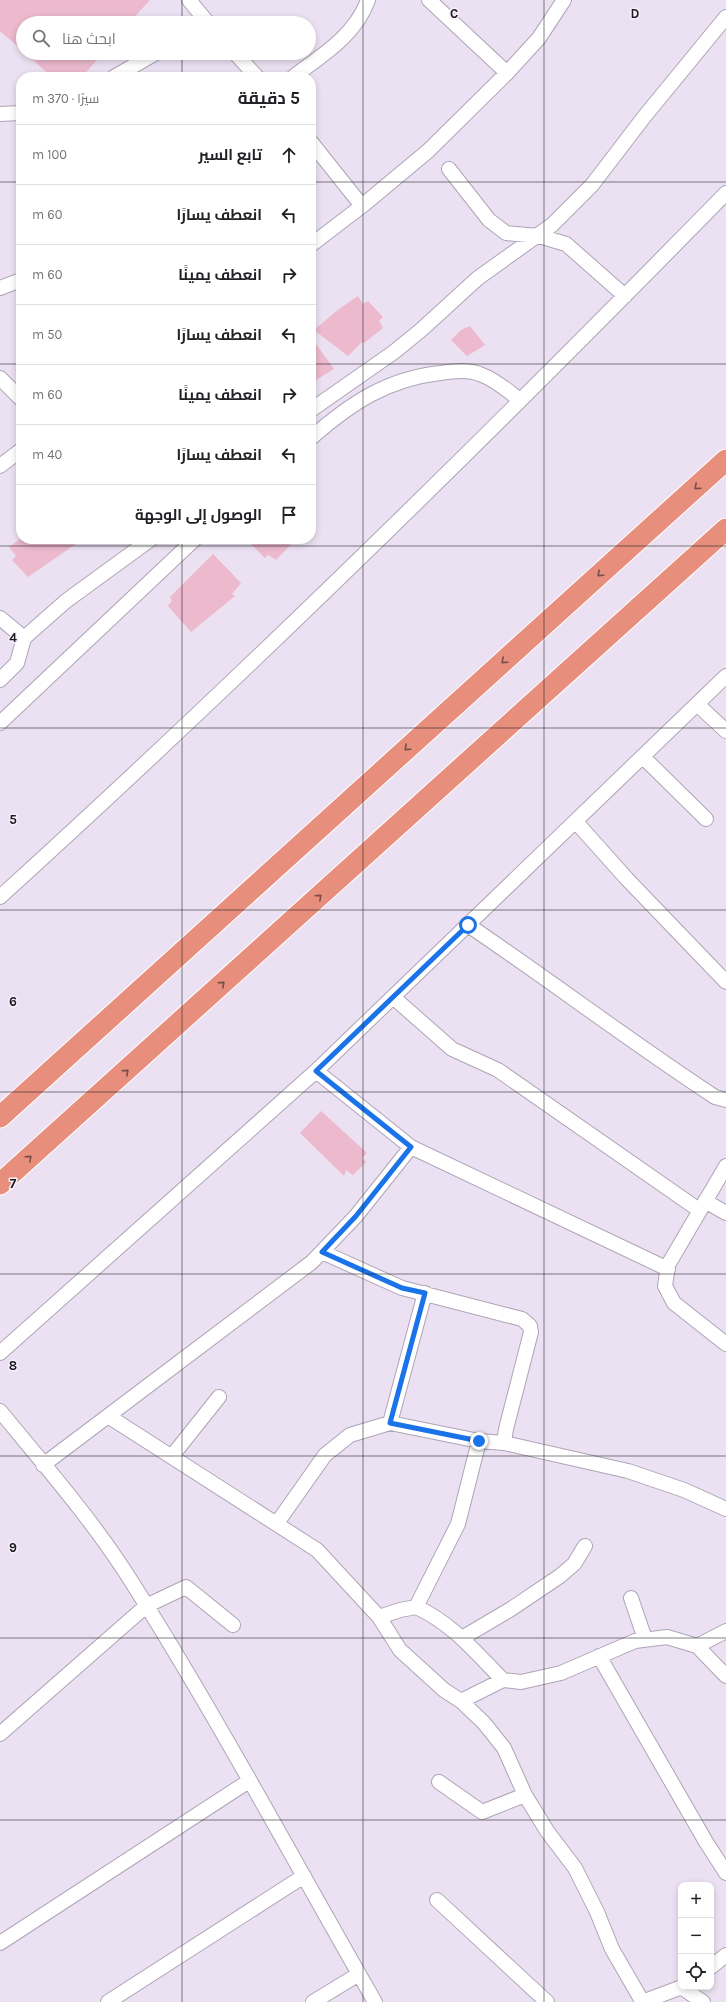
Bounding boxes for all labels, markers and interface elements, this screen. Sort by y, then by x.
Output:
text: C [450,6,458,21]
text: D [631,6,640,21]
search box [16,16,316,60]
icon: search [30,27,52,49]
text: ابحث هنا [62,30,116,48]
text: 5 دقيقة [238,88,300,108]
text: سيرًا · 370 m [32,91,99,106]
icon: ahead [278,144,300,166]
text: تابع السير [199,146,262,164]
text: 100 m [32,147,67,162]
icon: left [278,204,300,226]
text: انعطف يسارًا [176,206,262,224]
text: 60 m [32,207,62,222]
icon: right [278,264,300,286]
text: انعطف يمينًا [178,266,262,284]
text: 60 m [32,267,62,282]
icon: left [278,324,300,346]
text: انعطف يسارًا [176,326,262,344]
text: 50 m [32,327,62,342]
icon: right [278,384,300,406]
text: انعطف يمينًا [178,386,262,404]
text: 60 m [32,387,62,402]
icon: left [278,444,300,466]
text: انعطف يسارًا [176,446,262,464]
text: 40 m [32,447,62,462]
one-way arrow [694,482,702,489]
icon: arrive [278,504,300,526]
text: الوصول إلى الوجهة [135,506,262,524]
one-way arrow [598,569,605,576]
text: 4 [9,630,17,645]
one-way arrow [501,656,509,663]
one-way arrow [405,743,412,750]
text: 5 [9,812,17,827]
one-way arrow [314,895,321,902]
route start [459,916,477,934]
one-way arrow [218,982,225,989]
text: 6 [9,994,17,1009]
one-way arrow [121,1069,129,1076]
one-way arrow [24,1156,32,1163]
text: 7 [10,1176,17,1191]
text: 8 [9,1358,17,1373]
route end [470,1432,488,1450]
text: 9 [9,1540,17,1555]
map controls [678,1882,714,1990]
button: + [678,1882,714,1918]
button: − [678,1918,714,1954]
button: locate [678,1954,714,1990]

